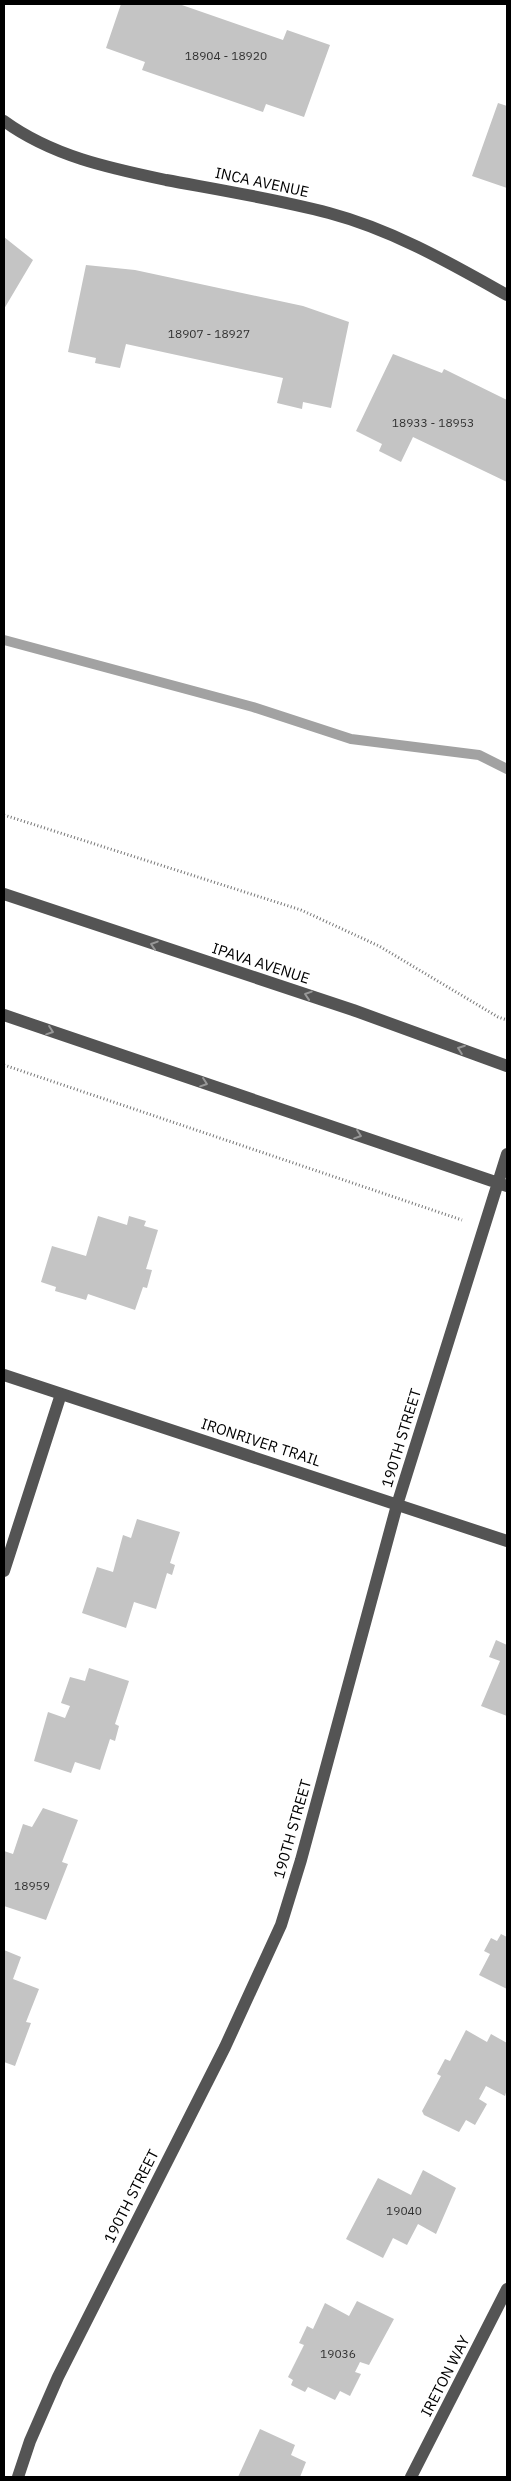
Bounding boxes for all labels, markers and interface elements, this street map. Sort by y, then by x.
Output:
house number: 18904 - 18920 [185,48,267,63]
street label: INCA AVENUE [213,163,311,201]
house number: 18907 - 18927 [168,326,250,341]
house number: 18933 - 18953 [392,415,474,430]
street label: IPAVA AVENUE [210,938,312,988]
one-way arrow [150,940,159,950]
one-way arrow [305,991,313,1001]
one-way arrow [45,1025,54,1035]
one-way arrow [458,1045,466,1055]
one-way arrow [199,1077,208,1087]
one-way arrow [353,1129,361,1139]
street label: 190TH STREET [377,1386,425,1490]
street label: IRONRIVER TRAIL [199,1414,324,1470]
street label: 190TH STREET [269,1777,315,1881]
house number: 18959 [14,1878,50,1893]
street label: 190TH STREET [99,2146,163,2246]
house number: 19040 [386,2203,422,2218]
street label: IRETON WAY [416,2332,474,2420]
house number: 19036 [320,2346,356,2361]

